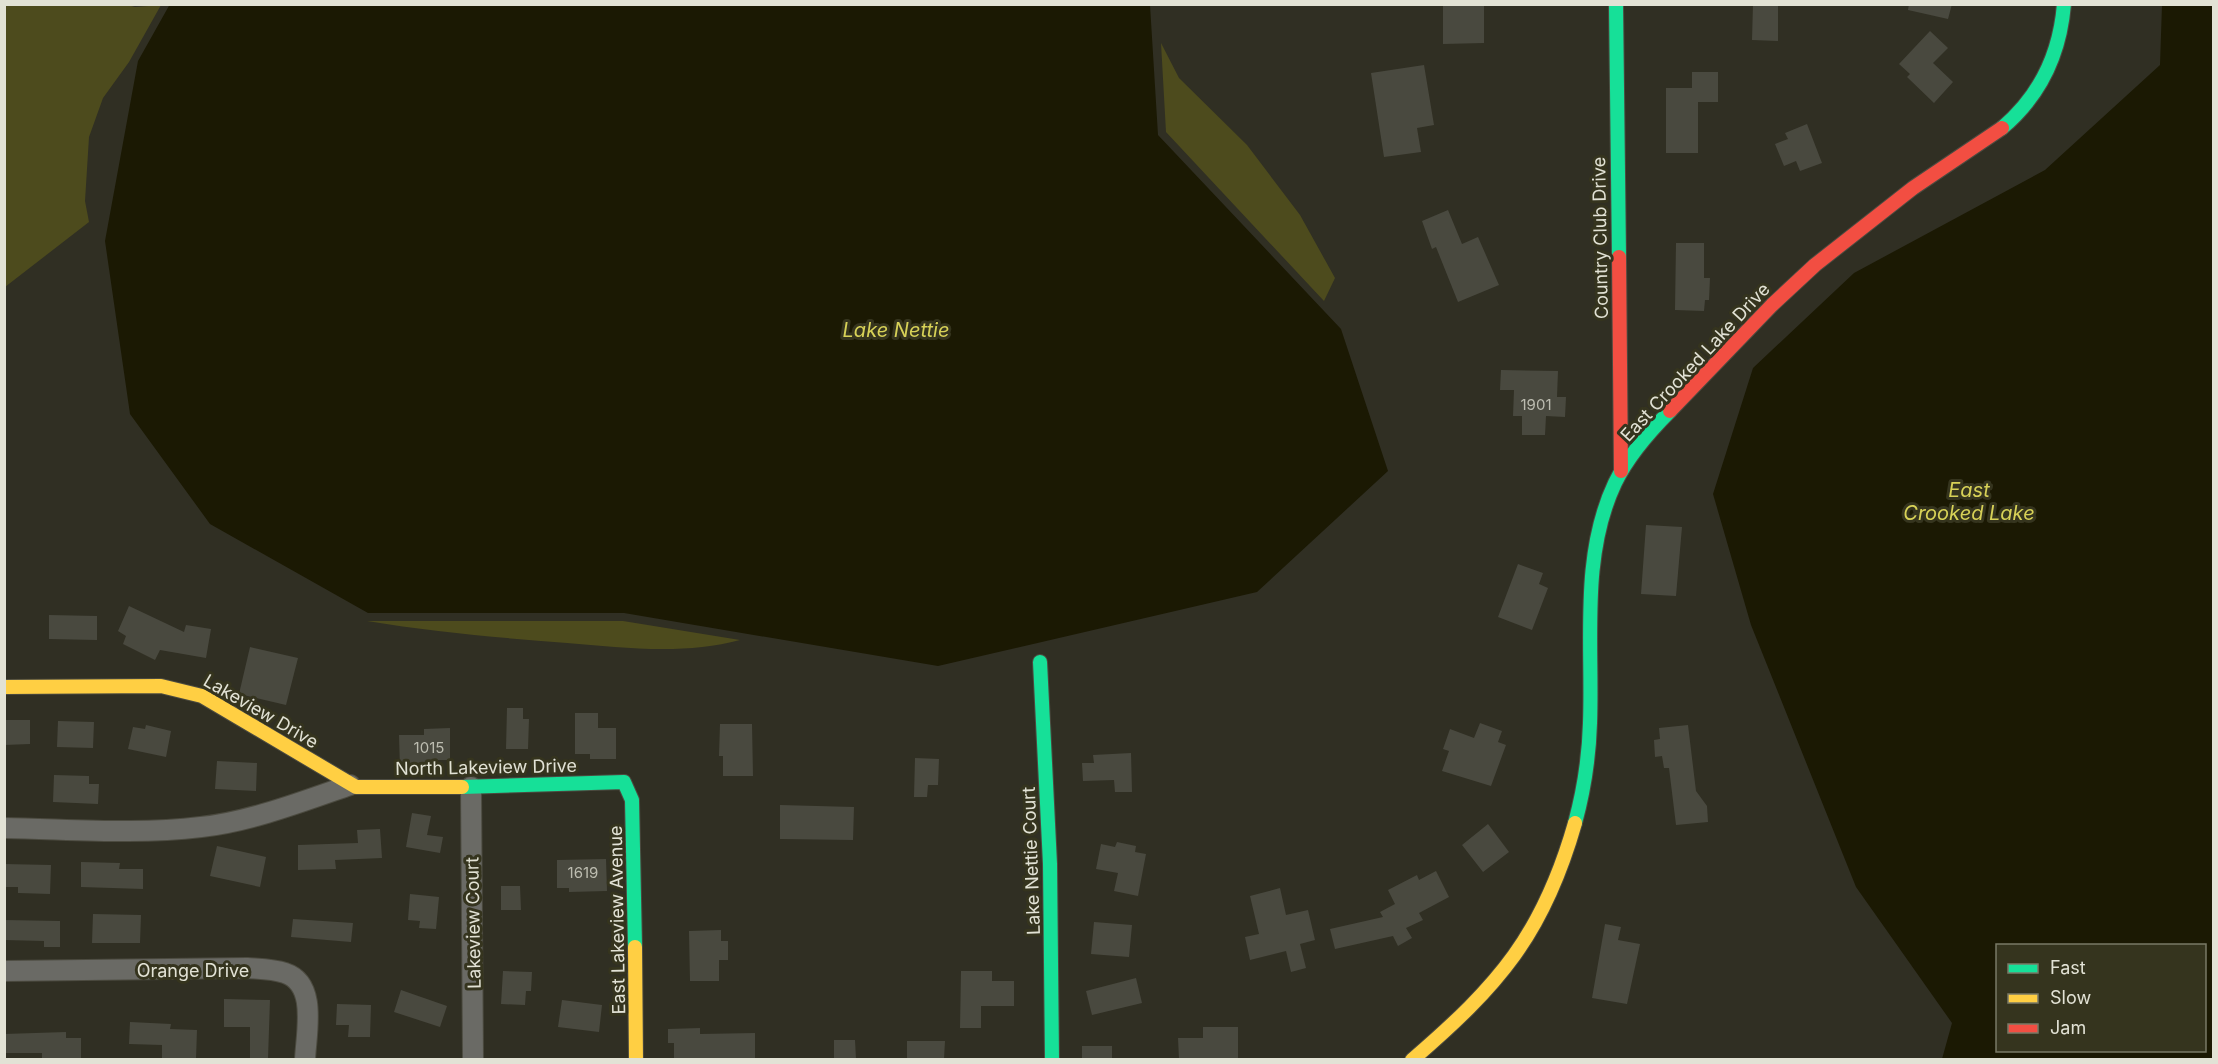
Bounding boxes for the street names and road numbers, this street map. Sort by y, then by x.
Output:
street label: Country Club Drive [1588,157,1612,319]
street label: East Crooked Lake Drive [1616,279,1774,445]
street label: Lakeview Drive [200,670,322,752]
street label: North Lakeview Drive [395,755,577,779]
street label: Lake Nettie Court [1018,786,1044,935]
street label: East Lakeview Avenue [605,825,629,1015]
street label: Lakeview Court [461,857,485,989]
street label: Orange Drive [137,960,249,981]

